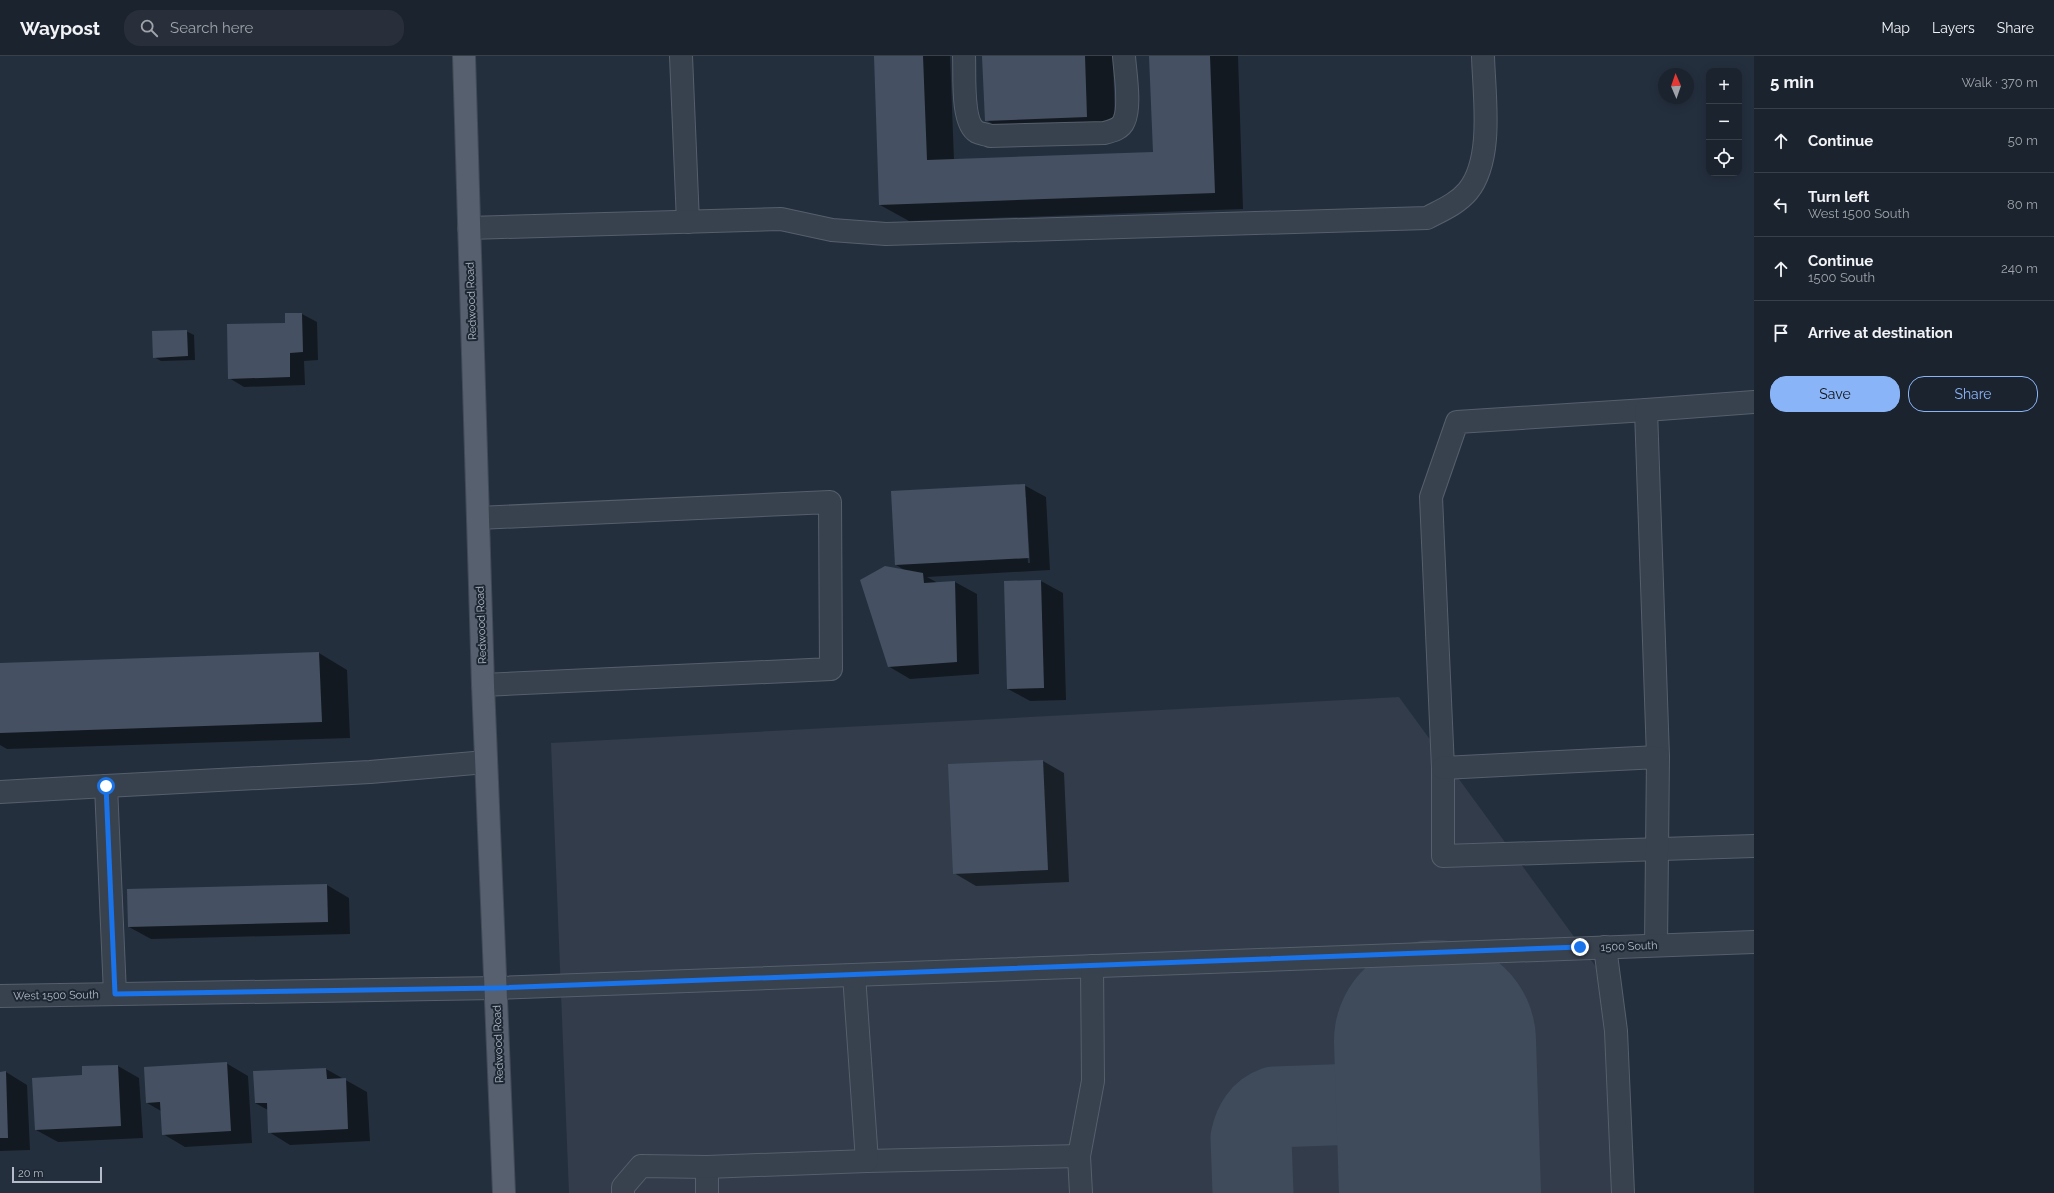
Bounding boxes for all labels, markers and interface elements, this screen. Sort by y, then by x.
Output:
search box [124,10,404,46]
text: Waypost [20,17,100,39]
icon: search [138,17,160,39]
text: Search here [170,19,253,37]
text: Map [1882,20,1910,36]
text: Layers [1932,20,1975,36]
text: Share [1997,20,2034,36]
north arrow [1658,68,1694,104]
map controls [1706,68,1742,176]
button: + [1706,68,1742,104]
text: 5 min [1770,72,1814,92]
text: Walk · 370 m [1961,75,2038,90]
button: − [1706,104,1742,140]
icon: ahead [1770,130,1792,152]
text: Continue [1808,132,1873,150]
text: 50 m [2008,133,2038,148]
button: locate [1706,140,1742,176]
text: Turn left [1808,188,1869,206]
icon: left [1770,194,1792,216]
text: 80 m [2007,197,2038,212]
text: West 1500 South [1808,206,1909,221]
text: Continue [1808,252,1873,270]
icon: ahead [1770,258,1792,280]
text: 240 m [2001,261,2038,276]
street label: Redwood Road [464,262,479,340]
text: 1500 South [1808,270,1875,285]
icon: arrive [1770,322,1792,344]
text: Arrive at destination [1808,324,1953,342]
button: Save [1770,376,1900,412]
button: Share [1908,376,2038,412]
street label: Redwood Road [474,586,489,664]
route start [97,777,115,795]
route end [1571,938,1589,956]
street label: 1500 South [1600,939,1658,954]
street label: West 1500 South [13,988,99,1003]
street label: Redwood Road [491,1005,506,1083]
scale bar [12,1165,102,1184]
text: 20 m [18,1167,43,1180]

